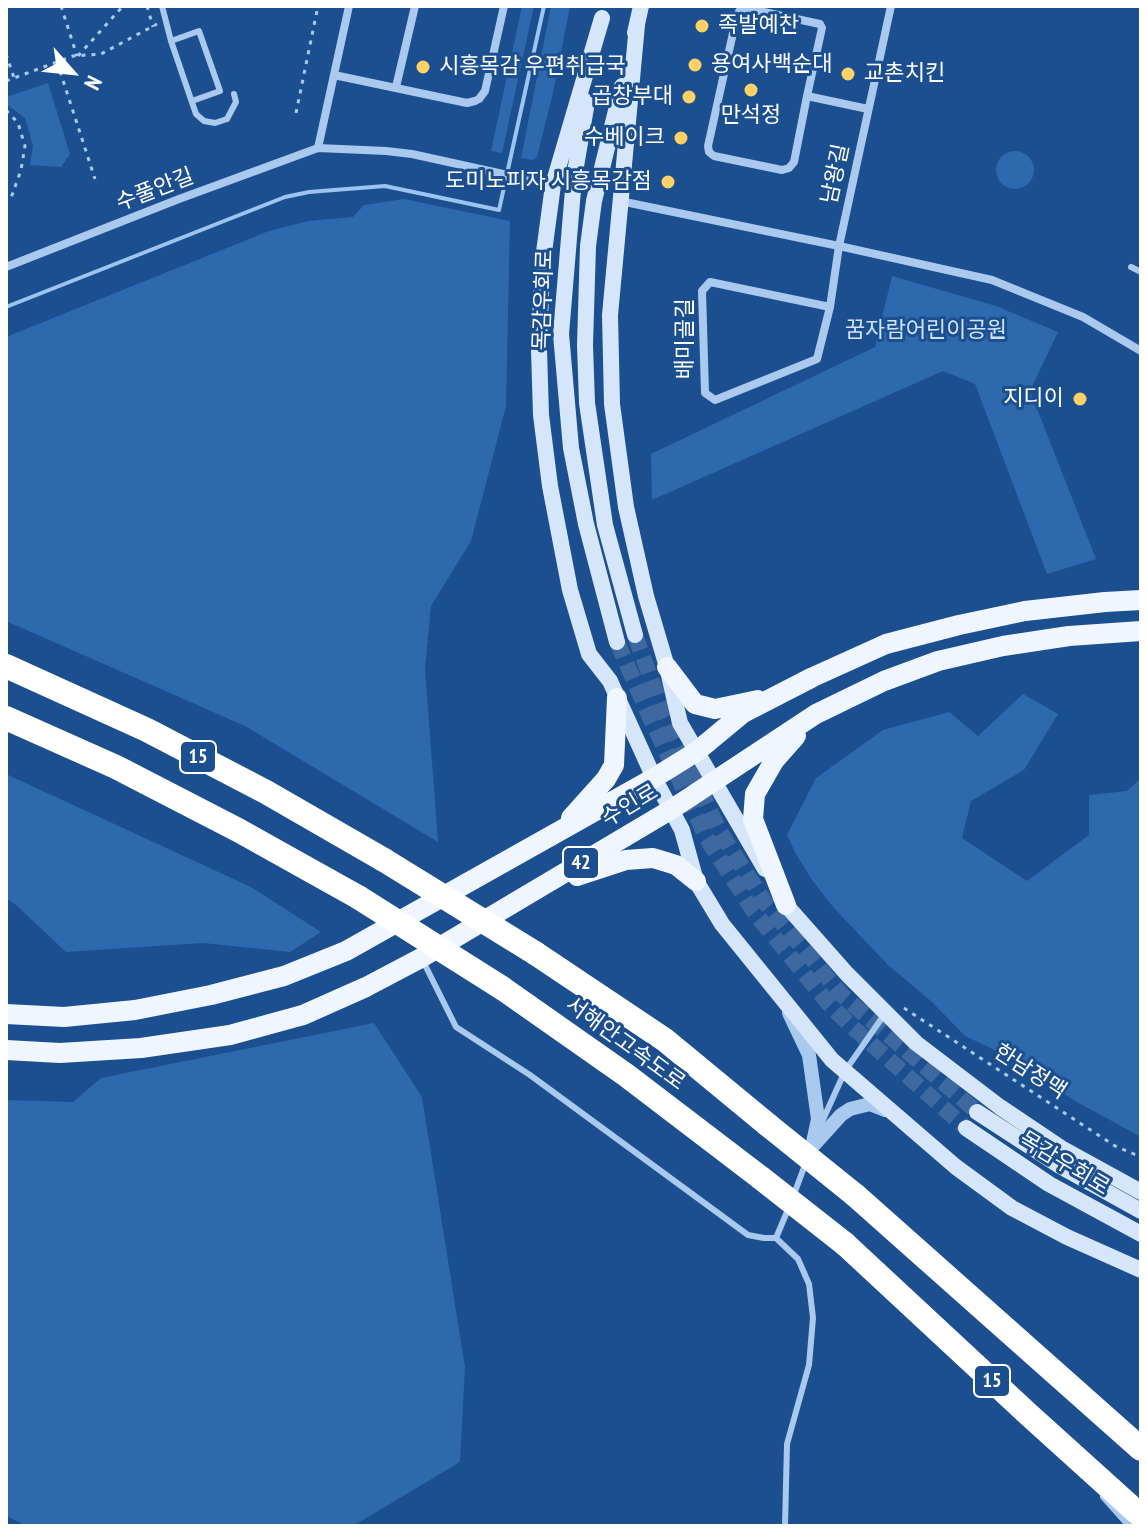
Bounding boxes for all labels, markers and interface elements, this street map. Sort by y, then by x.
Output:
place label: 족발예찬 [718,13,799,39]
marker: 족발예찬 [693,17,711,35]
north arrow [32,32,112,112]
place label: 용여사백순대 [711,52,832,78]
place label: 시흥목감 우편취급국 [439,54,626,80]
marker: 용여사백순대 [686,56,704,74]
marker: 시흥목감 우편취급국 [414,58,432,76]
place label: 교촌치킨 [864,61,945,87]
marker: 교촌치킨 [839,65,857,83]
text: N [78,71,109,95]
marker: 만석정 [742,81,760,99]
place label: 곱창부대 [592,84,673,110]
marker: 곱창부대 [680,88,698,106]
place label: 만석정 [721,103,781,129]
place label: 수베이크 [584,125,665,151]
marker: 수베이크 [672,129,690,147]
street label: 남왕길 [817,142,855,206]
street label: 수풀안길 [112,163,198,217]
place label: 도미노피자 시흥목감점 [445,169,652,195]
marker: 도미노피자 시흥목감점 [659,173,677,191]
street label: 목감우회로 [529,249,559,351]
street label: 배미골길 [673,299,699,379]
park label: 꿈자람어린이공원 [845,318,1007,344]
place label: 지디이 [1003,386,1064,412]
marker: 지디이 [1071,390,1089,408]
road number: 15 [180,741,216,773]
street label: 수인로 [597,779,663,833]
road number: 42 [563,847,599,879]
street label: 서해안고속도로 [560,992,690,1096]
street label: 한남정맥 [989,1039,1071,1105]
street label: 목감우회로 [1014,1127,1114,1201]
road number: 15 [974,1365,1010,1397]

